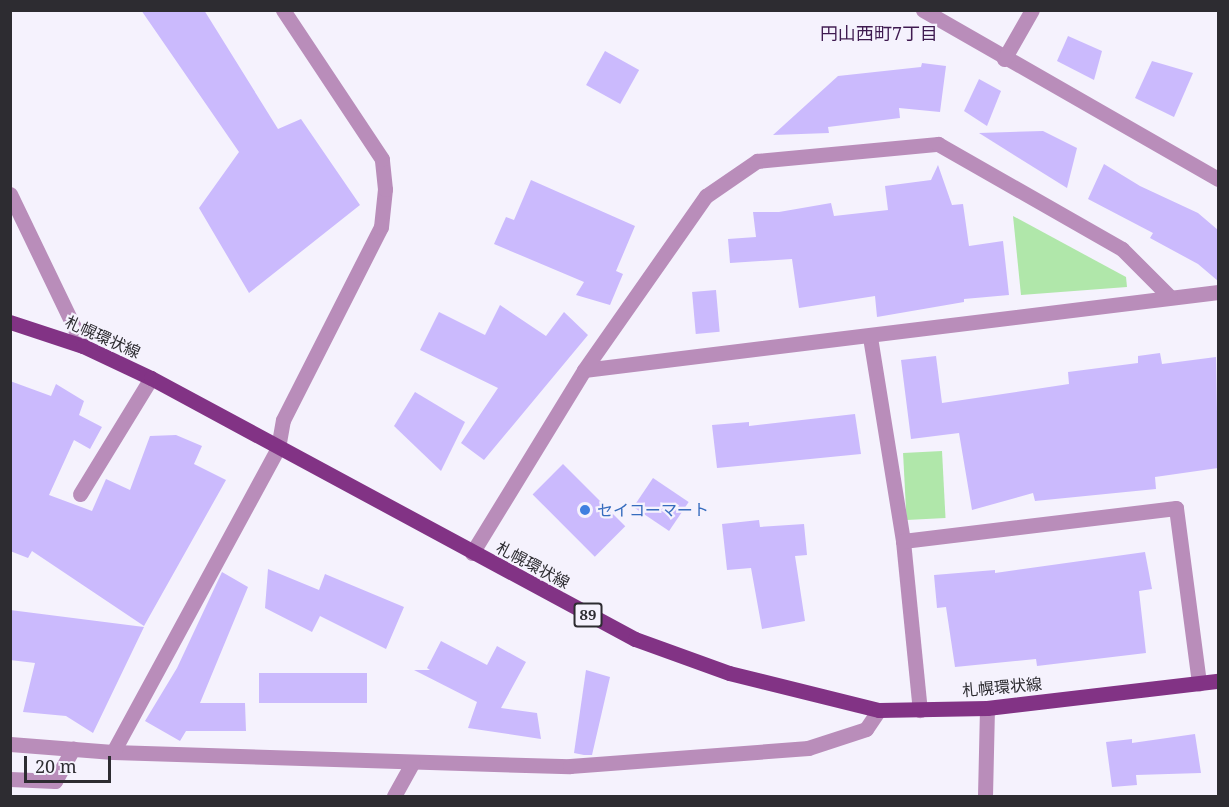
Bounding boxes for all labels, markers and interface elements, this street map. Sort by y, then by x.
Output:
district label: 円山西町7丁目 [820,22,938,44]
street label: 札幌環状線 [63,312,143,362]
place label: セイコーマート [597,500,709,520]
marker: セイコーマート [578,503,592,517]
street label: 札幌環状線 [493,538,573,592]
road number: 89 [573,603,603,627]
street label: 札幌環状線 [961,674,1043,700]
scale bar [27,744,114,782]
text: 20 m [35,754,77,778]

